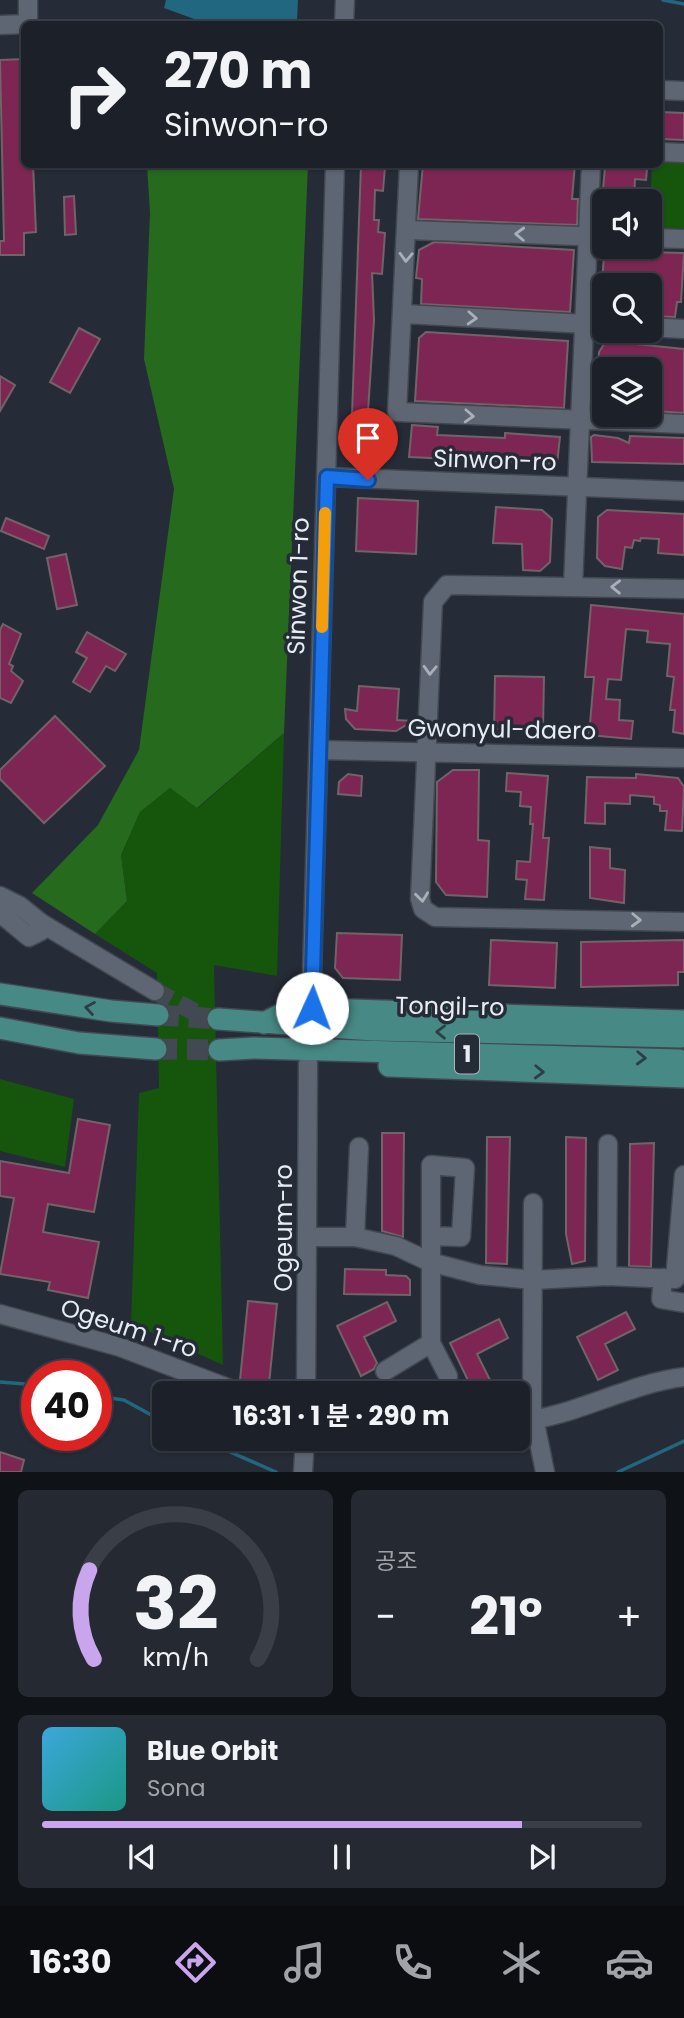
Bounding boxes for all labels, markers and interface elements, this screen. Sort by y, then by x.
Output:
text: 270 m [164,37,312,105]
icon: right [49,49,140,140]
text: Sinwon-ro [164,102,328,147]
map controls [592,189,662,427]
button: sound [592,189,662,259]
one-way arrow [514,227,525,242]
one-way arrow [398,252,413,263]
button: search [592,273,662,343]
one-way arrow [466,310,477,325]
button: layers [592,357,662,427]
pin [338,408,398,480]
one-way arrow [464,408,475,423]
icon: arrive [349,419,387,457]
street label: Sinwon-ro [433,441,557,479]
street label: Sinwon 1-ro [279,517,317,655]
one-way arrow [610,579,621,595]
one-way arrow [423,665,438,676]
street label: Gwonyul-daero [407,711,597,747]
one-way arrow [415,891,430,903]
one-way arrow [631,913,642,928]
position arrow [275,971,349,1045]
street label: Tongil-ro [395,989,505,1023]
one-way arrow [84,1001,96,1016]
one-way arrow [435,1024,446,1039]
road number: 1 [455,1035,479,1074]
one-way arrow [635,1051,646,1066]
one-way arrow [534,1064,545,1079]
street label: Ogeum-ro [267,1164,300,1292]
street label: Ogeum 1-ro [57,1290,201,1366]
speed limit sign: 40 [21,1360,112,1451]
text: 16:31 · 1 분 · 290 m [233,1398,449,1434]
text: 공조 [375,1545,417,1577]
text: 32 [133,1554,218,1655]
text: 21° [469,1580,543,1653]
text: − [375,1590,396,1643]
text: + [616,1590,642,1643]
text: km/h [142,1640,209,1675]
text: Blue Orbit [147,1733,278,1769]
text: Sona [147,1772,206,1804]
icon: previous [123,1838,161,1876]
icon: pause [323,1838,361,1876]
icon: next [523,1838,561,1876]
icon: directions [171,1938,220,1987]
icon: music [280,1938,329,1987]
icon: phone [388,1938,437,1987]
icon: climate [497,1938,546,1987]
icon: car [605,1938,654,1987]
text: 16:30 [30,1939,112,1984]

